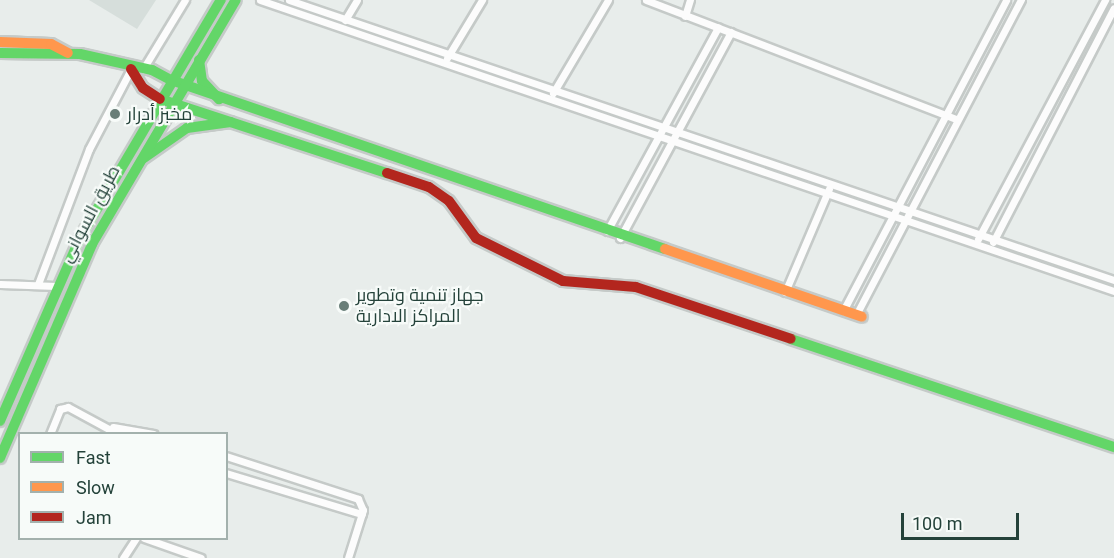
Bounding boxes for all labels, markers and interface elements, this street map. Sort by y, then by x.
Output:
place label: مخبز أدرار [127,103,192,125]
marker: مخبز أدرار [108,107,122,121]
street label: طريق السواني [55,162,125,266]
place label: جهاز تنمية وتطوير المراكز الادارية [356,285,483,328]
marker: جهاز تنمية وتطوير المراكز الادارية [337,299,351,313]
legend [18,432,228,540]
text: Fast [76,447,111,468]
text: Slow [76,477,115,498]
scale bar [904,501,1022,539]
text: Jam [76,507,112,528]
text: 100 m [912,513,963,534]

